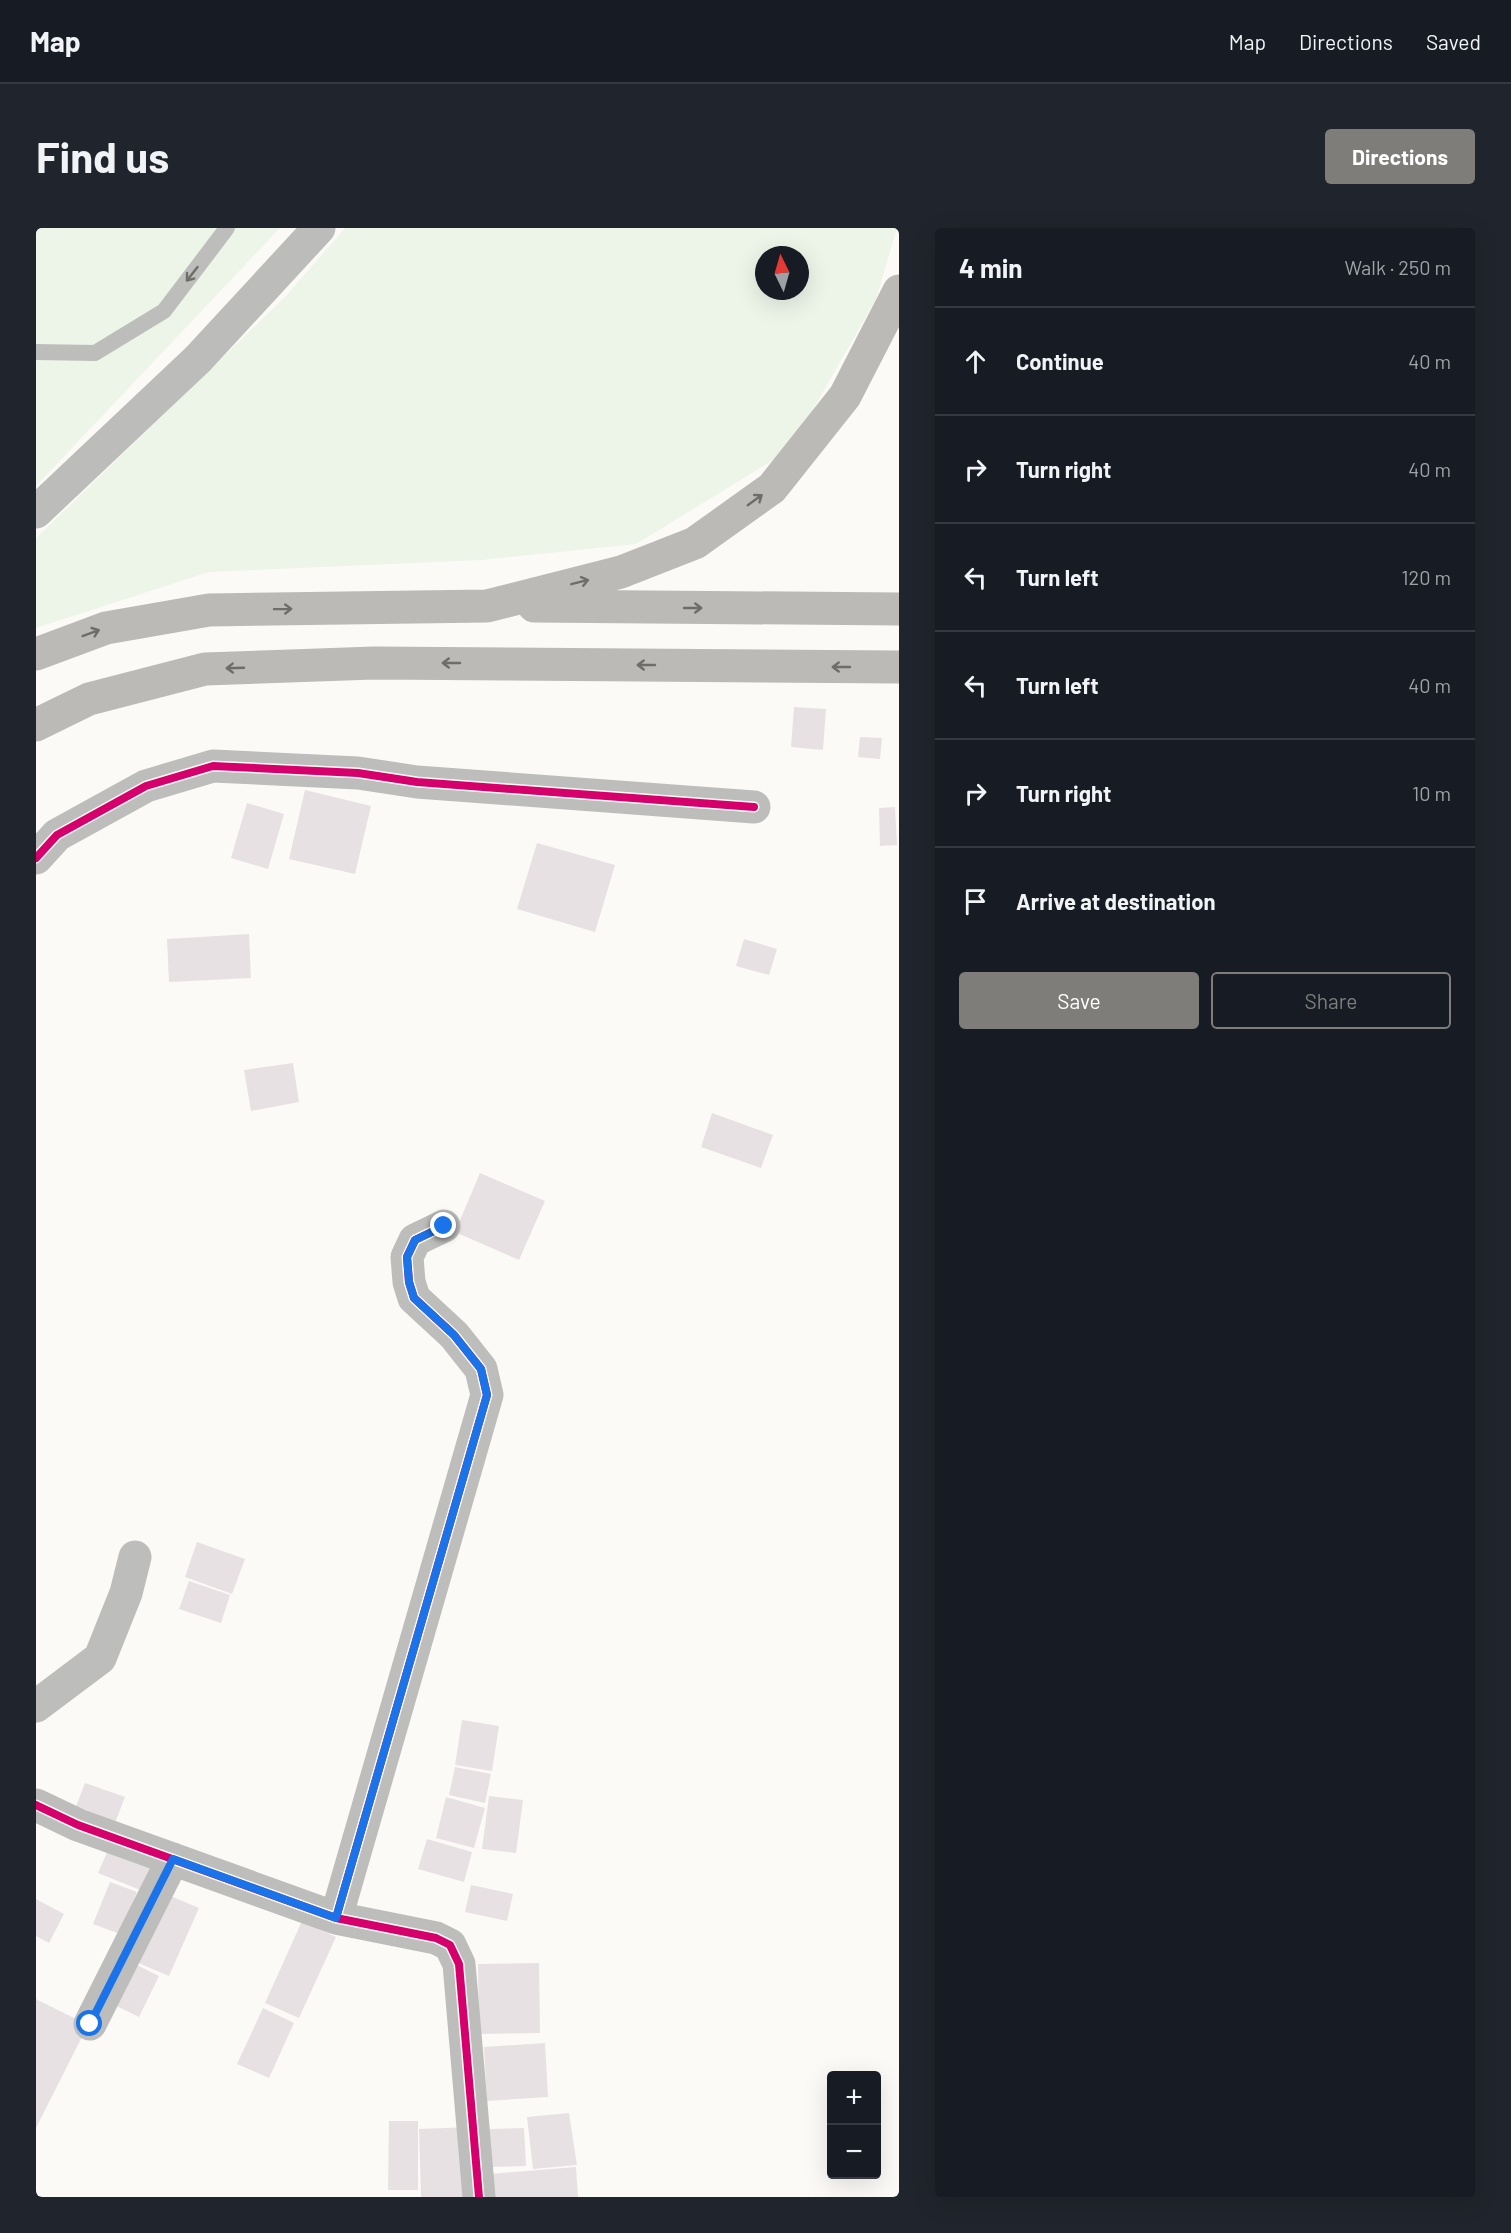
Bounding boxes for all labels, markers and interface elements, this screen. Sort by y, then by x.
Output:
text: Map [30,24,81,58]
text: Map [1229,29,1266,54]
text: Directions [1299,29,1393,54]
text: Saved [1426,29,1481,54]
button: Directions [1325,129,1475,184]
text: Find us [36,131,169,181]
north arrow [755,246,809,300]
text: 4 min [959,252,1023,283]
text: Walk · 250 m [1345,255,1451,279]
one-way arrow [185,266,198,282]
icon: ahead [959,345,992,378]
text: Continue [1016,348,1104,374]
text: 40 m [1408,349,1451,373]
icon: right [959,453,992,486]
text: Turn right [1016,456,1111,482]
text: 40 m [1408,457,1451,481]
one-way arrow [746,494,762,506]
icon: left [959,561,992,594]
text: Turn left [1016,564,1099,590]
text: 120 m [1401,565,1451,589]
one-way arrow [571,576,590,588]
one-way arrow [682,602,702,614]
one-way arrow [273,603,293,615]
one-way arrow [81,627,100,638]
one-way arrow [441,658,461,669]
one-way arrow [636,659,656,671]
one-way arrow [831,661,851,673]
one-way arrow [225,662,245,674]
icon: left [959,669,992,702]
text: Turn left [1016,672,1099,698]
text: 40 m [1408,673,1451,697]
icon: right [959,777,992,810]
text: Turn right [1016,780,1111,806]
text: 10 m [1412,781,1451,805]
icon: arrive [959,885,992,918]
text: Arrive at destination [1016,888,1215,914]
button: Save [959,972,1199,1029]
button: Share [1211,972,1451,1029]
route end [430,1212,456,1238]
route start [76,2010,102,2036]
map controls [827,2071,881,2179]
button: + [827,2071,881,2125]
button: − [827,2125,881,2179]

